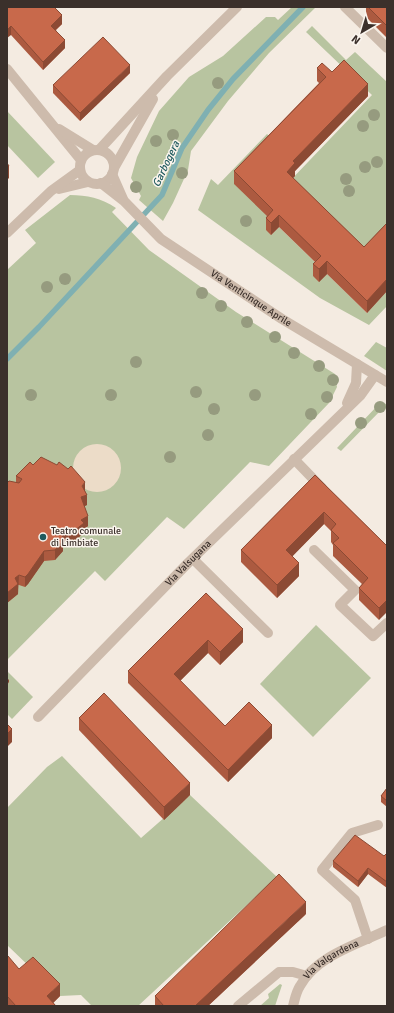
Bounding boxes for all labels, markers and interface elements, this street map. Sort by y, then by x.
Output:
north arrow [342,12,382,52]
text: N [349,32,363,47]
water label: Garbogera [150,139,182,189]
street label: Via Venticinque Aprile [208,267,294,329]
place label: Teatro comunale di Limbiate [51,525,121,549]
marker: Teatro comunale di Limbiate [38,532,48,542]
street label: Via Valsugana [163,538,214,589]
street label: Via Valgardena [301,937,361,982]

